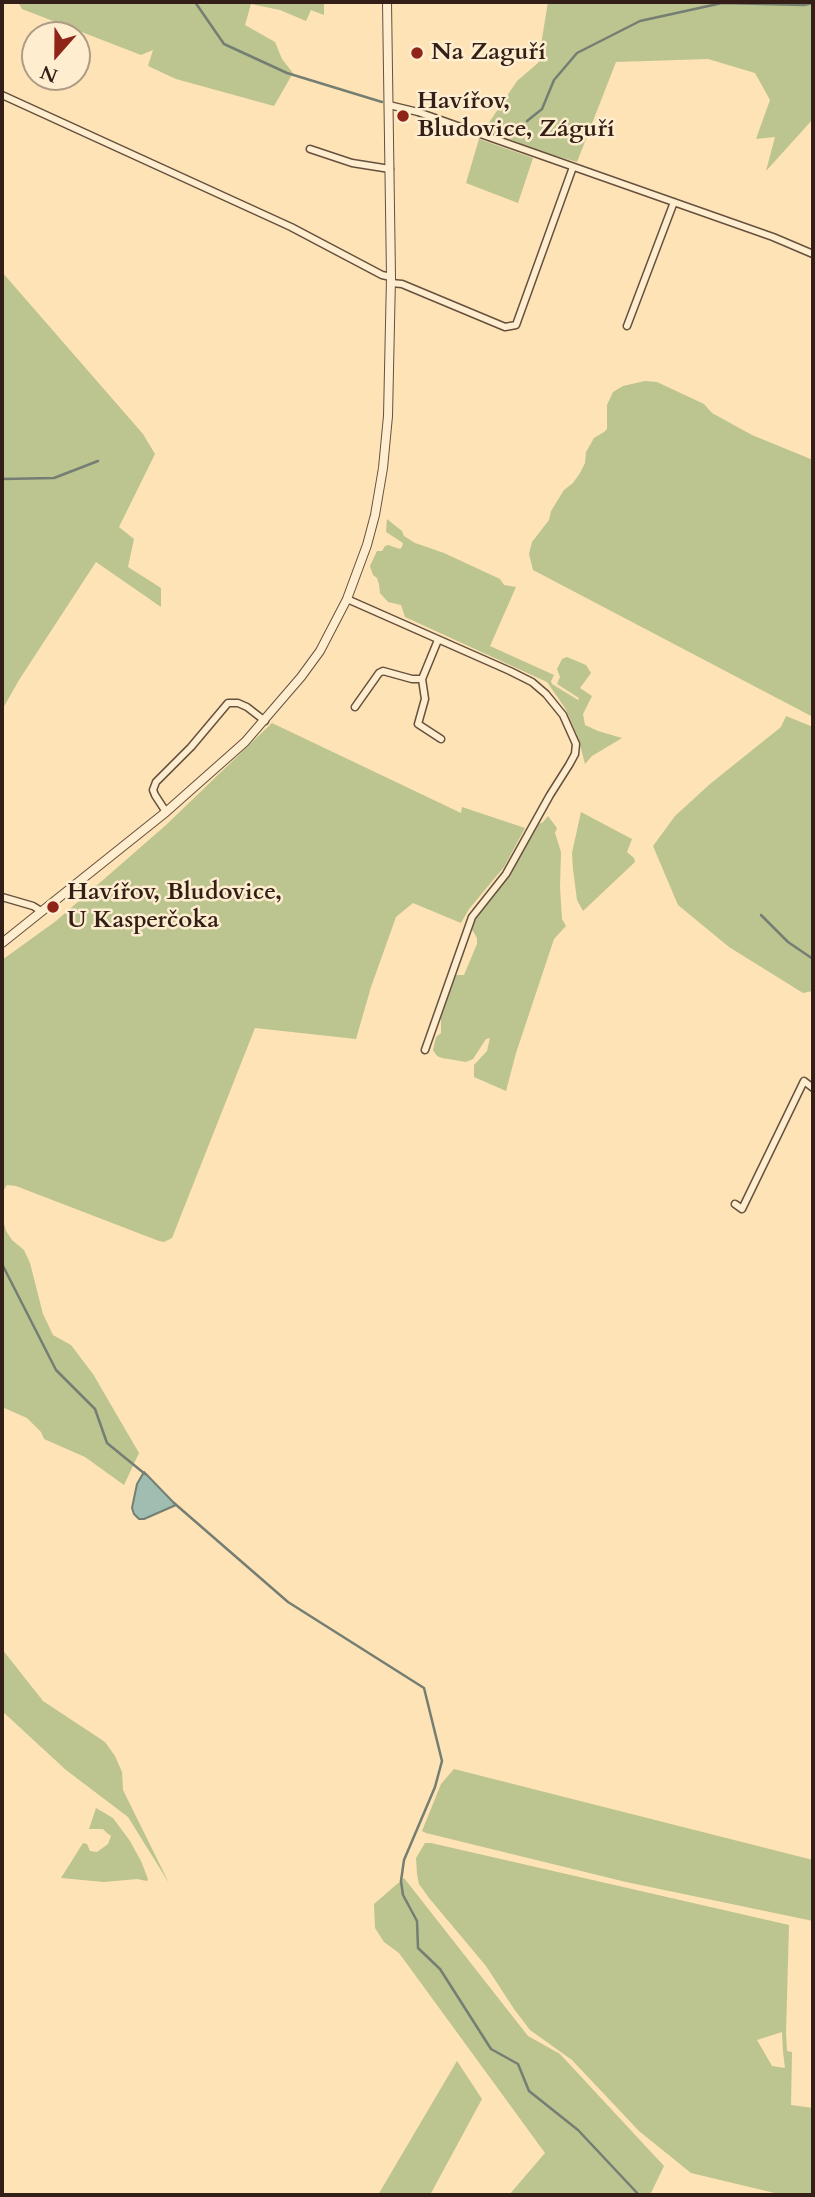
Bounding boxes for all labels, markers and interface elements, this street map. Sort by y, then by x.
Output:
north arrow [21,21,91,91]
place label: Na Zaguří [431,39,546,67]
marker: Na Zaguří [409,45,425,61]
text: N [37,59,62,89]
place label: Havířov, Bludovice, Záguří [417,88,615,144]
marker: Havířov, Bludovice, Záguří [395,108,411,124]
place label: Havířov, Bludovice, U Kasperčoka [67,879,282,935]
marker: Havířov, Bludovice, U Kasperčoka [45,899,61,915]

